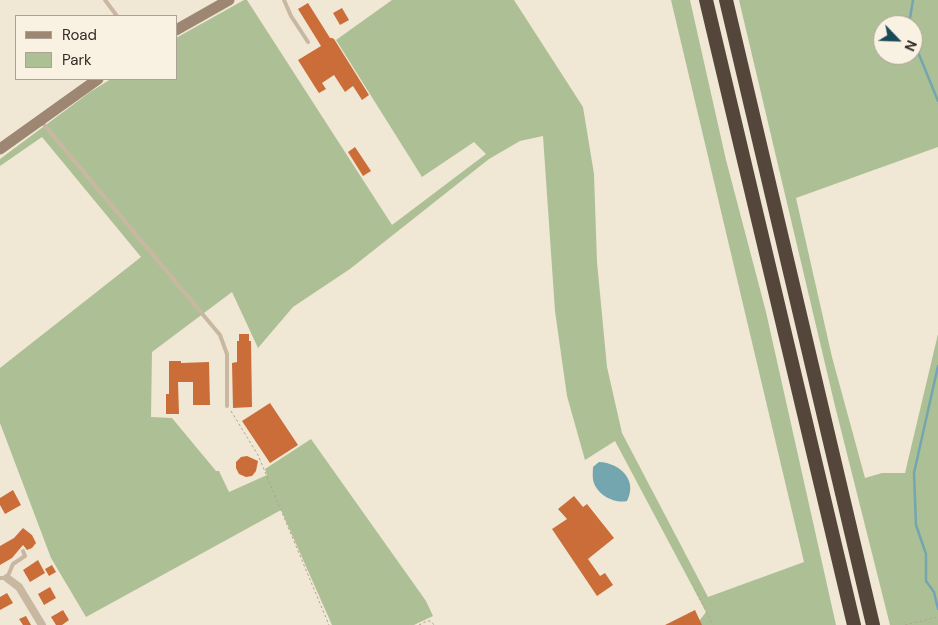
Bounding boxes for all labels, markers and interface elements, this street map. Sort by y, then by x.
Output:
legend [15,15,178,80]
north arrow [873,15,923,65]
text: Road [62,25,97,45]
text: N [900,37,921,54]
text: Park [62,50,92,70]

